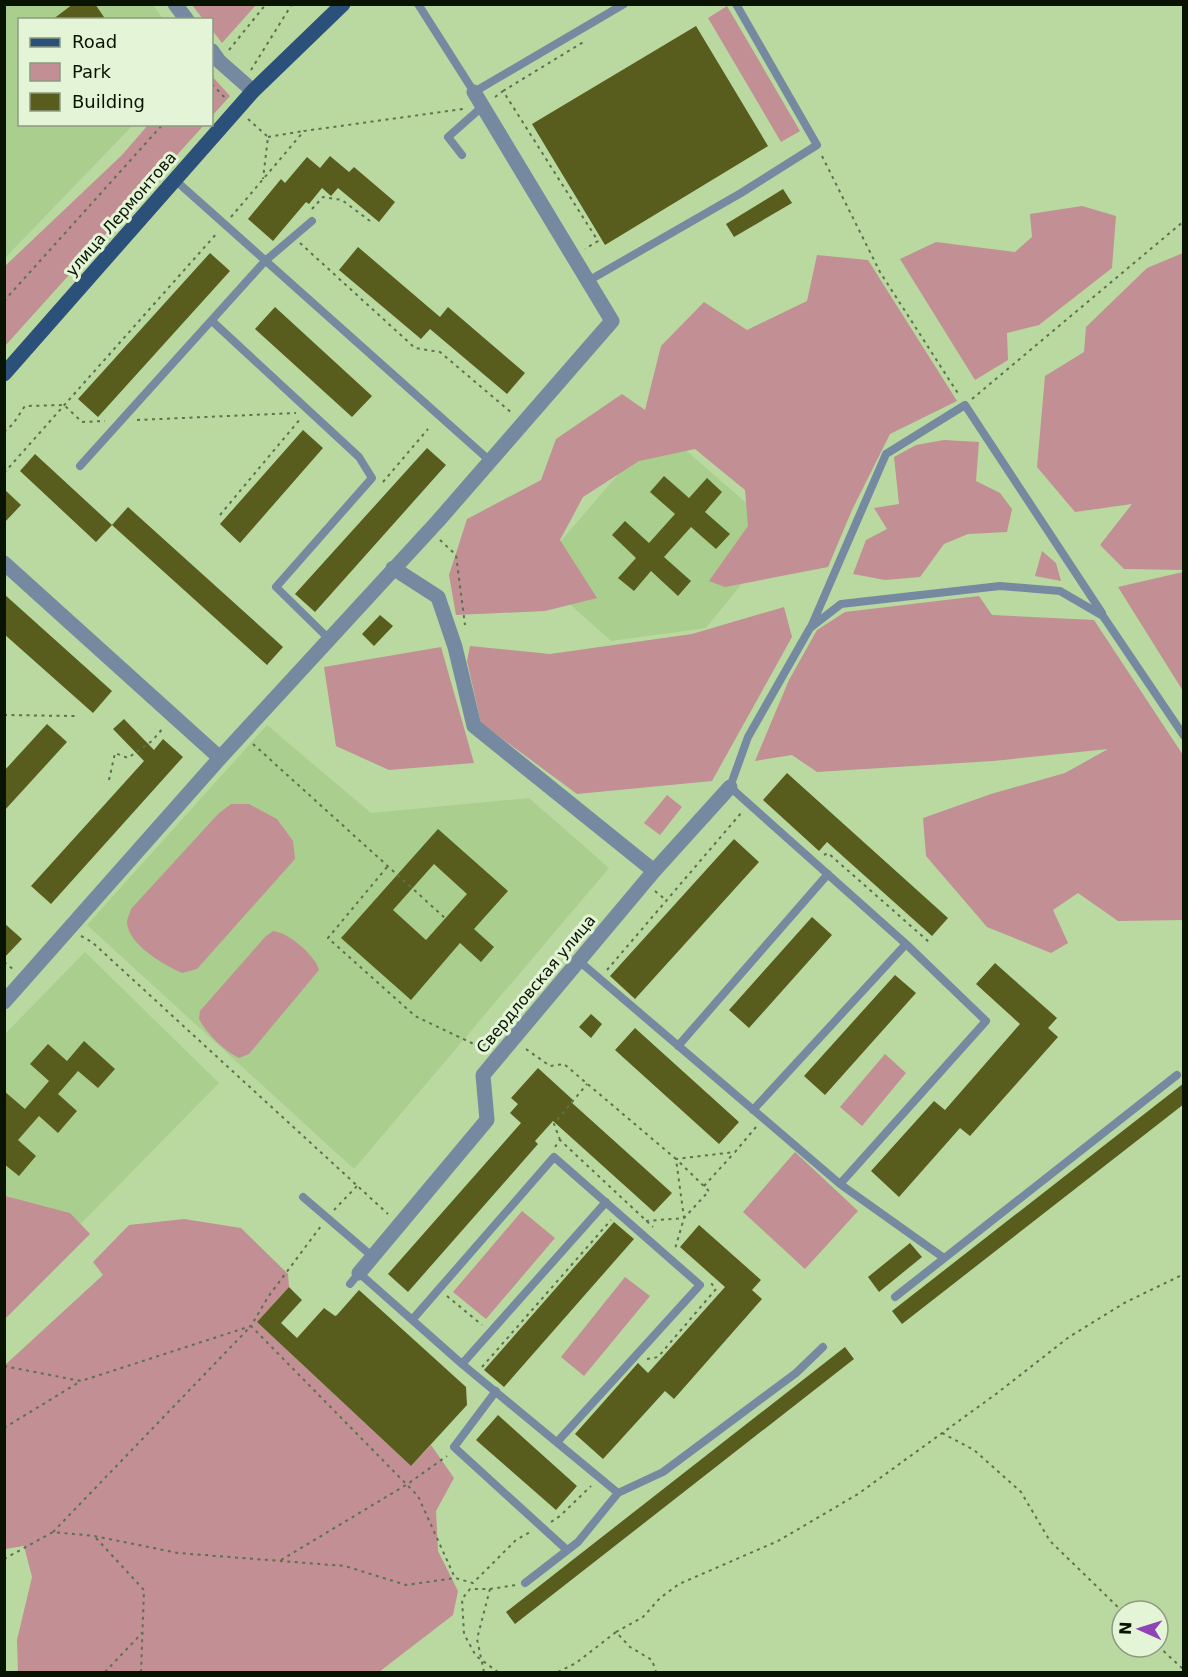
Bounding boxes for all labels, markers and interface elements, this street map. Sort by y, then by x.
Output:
legend [18,18,213,126]
text: Road [72,31,117,52]
text: Park [72,61,111,82]
text: Building [72,91,145,112]
street label: улица Лермонтова [62,148,180,280]
street label: Свердловская улица [473,911,599,1057]
north arrow [1110,1599,1170,1659]
text: N [1116,1621,1135,1635]

